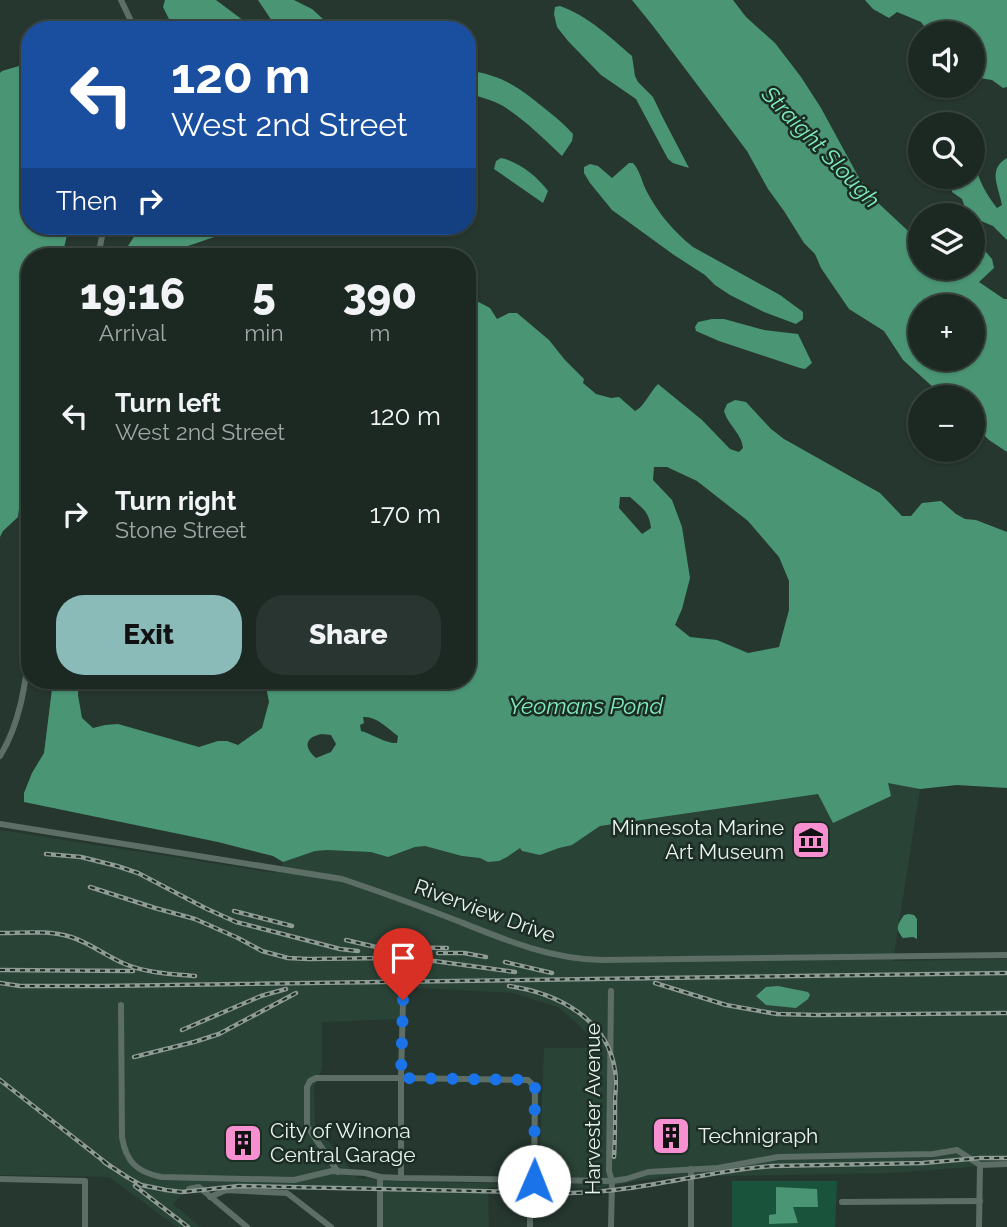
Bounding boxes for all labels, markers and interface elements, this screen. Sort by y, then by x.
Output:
map controls [908,21,985,462]
button: sound [908,21,985,98]
text: 120 m [171,47,310,104]
icon: left [56,49,147,140]
water label: Straight Slough [756,80,886,213]
text: West 2nd Street [171,106,408,143]
button: search [908,112,985,189]
icon: right [131,182,169,220]
text: Then [56,186,117,216]
button: layers [908,203,985,280]
text: 19:16 [80,270,185,319]
text: 5 [252,270,276,319]
text: 390 [343,270,417,319]
button: + [908,294,985,371]
text: Arrival [99,319,166,346]
text: min [244,319,284,346]
text: m [369,319,390,346]
button: − [908,385,985,462]
text: Turn left [115,388,221,418]
icon: left [56,397,94,435]
text: 120 m [370,401,441,431]
text: West 2nd Street [115,418,285,445]
text: Turn right [115,486,236,516]
icon: right [56,495,94,533]
text: 170 m [370,499,441,529]
text: Stone Street [115,516,247,543]
button: Exit [56,595,242,675]
button: Share [256,595,441,675]
water label: Yeomans Pond [509,692,664,719]
place label: Minnesota Marine Art Museum [612,815,784,864]
museum icon: Minnesota Marine Art Museum [790,819,832,861]
street label: Riverview Drive [411,873,559,948]
pin [373,928,433,1000]
icon: arrive [384,939,422,977]
street label: Harvester Avenue [580,1023,605,1195]
building icon: Technigraph [650,1115,692,1157]
place label: City of Winona Central Garage [270,1118,416,1167]
building icon: City of Winona Central Garage [222,1122,264,1164]
place label: Technigraph [698,1123,818,1148]
position arrow [497,1144,571,1218]

